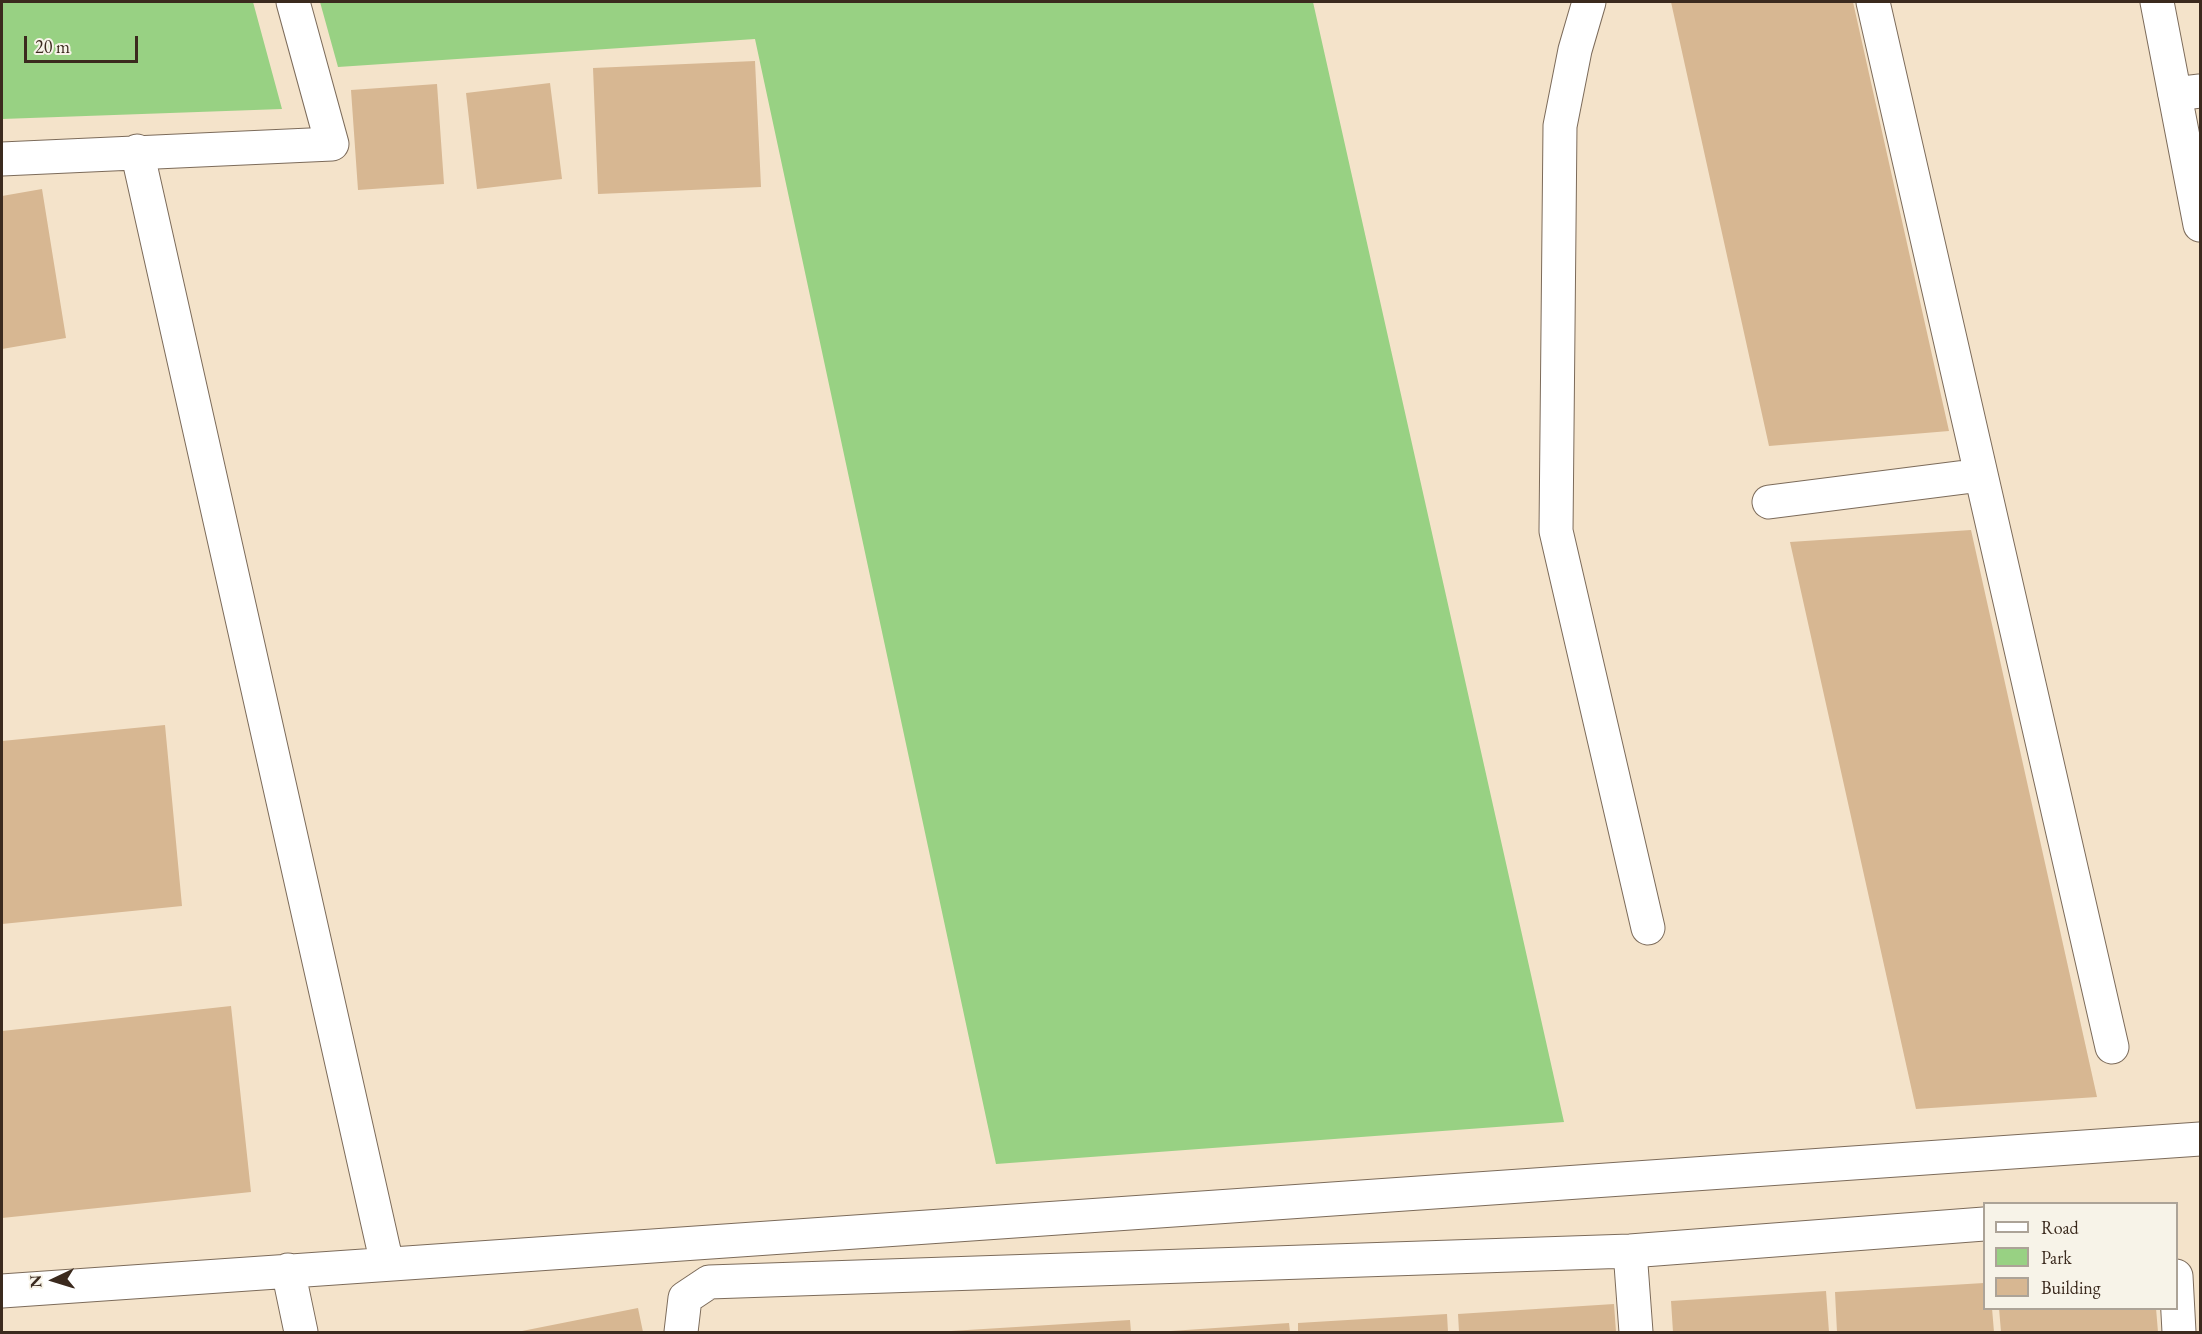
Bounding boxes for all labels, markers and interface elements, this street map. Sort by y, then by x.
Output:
scale bar [27,24,141,62]
text: 20 m [35,35,70,58]
legend [1983,1202,2178,1310]
text: Road [2041,1216,2079,1239]
text: Park [2041,1246,2072,1269]
north arrow [24,1250,84,1310]
text: N [25,1274,46,1288]
text: Building [2041,1276,2101,1299]

